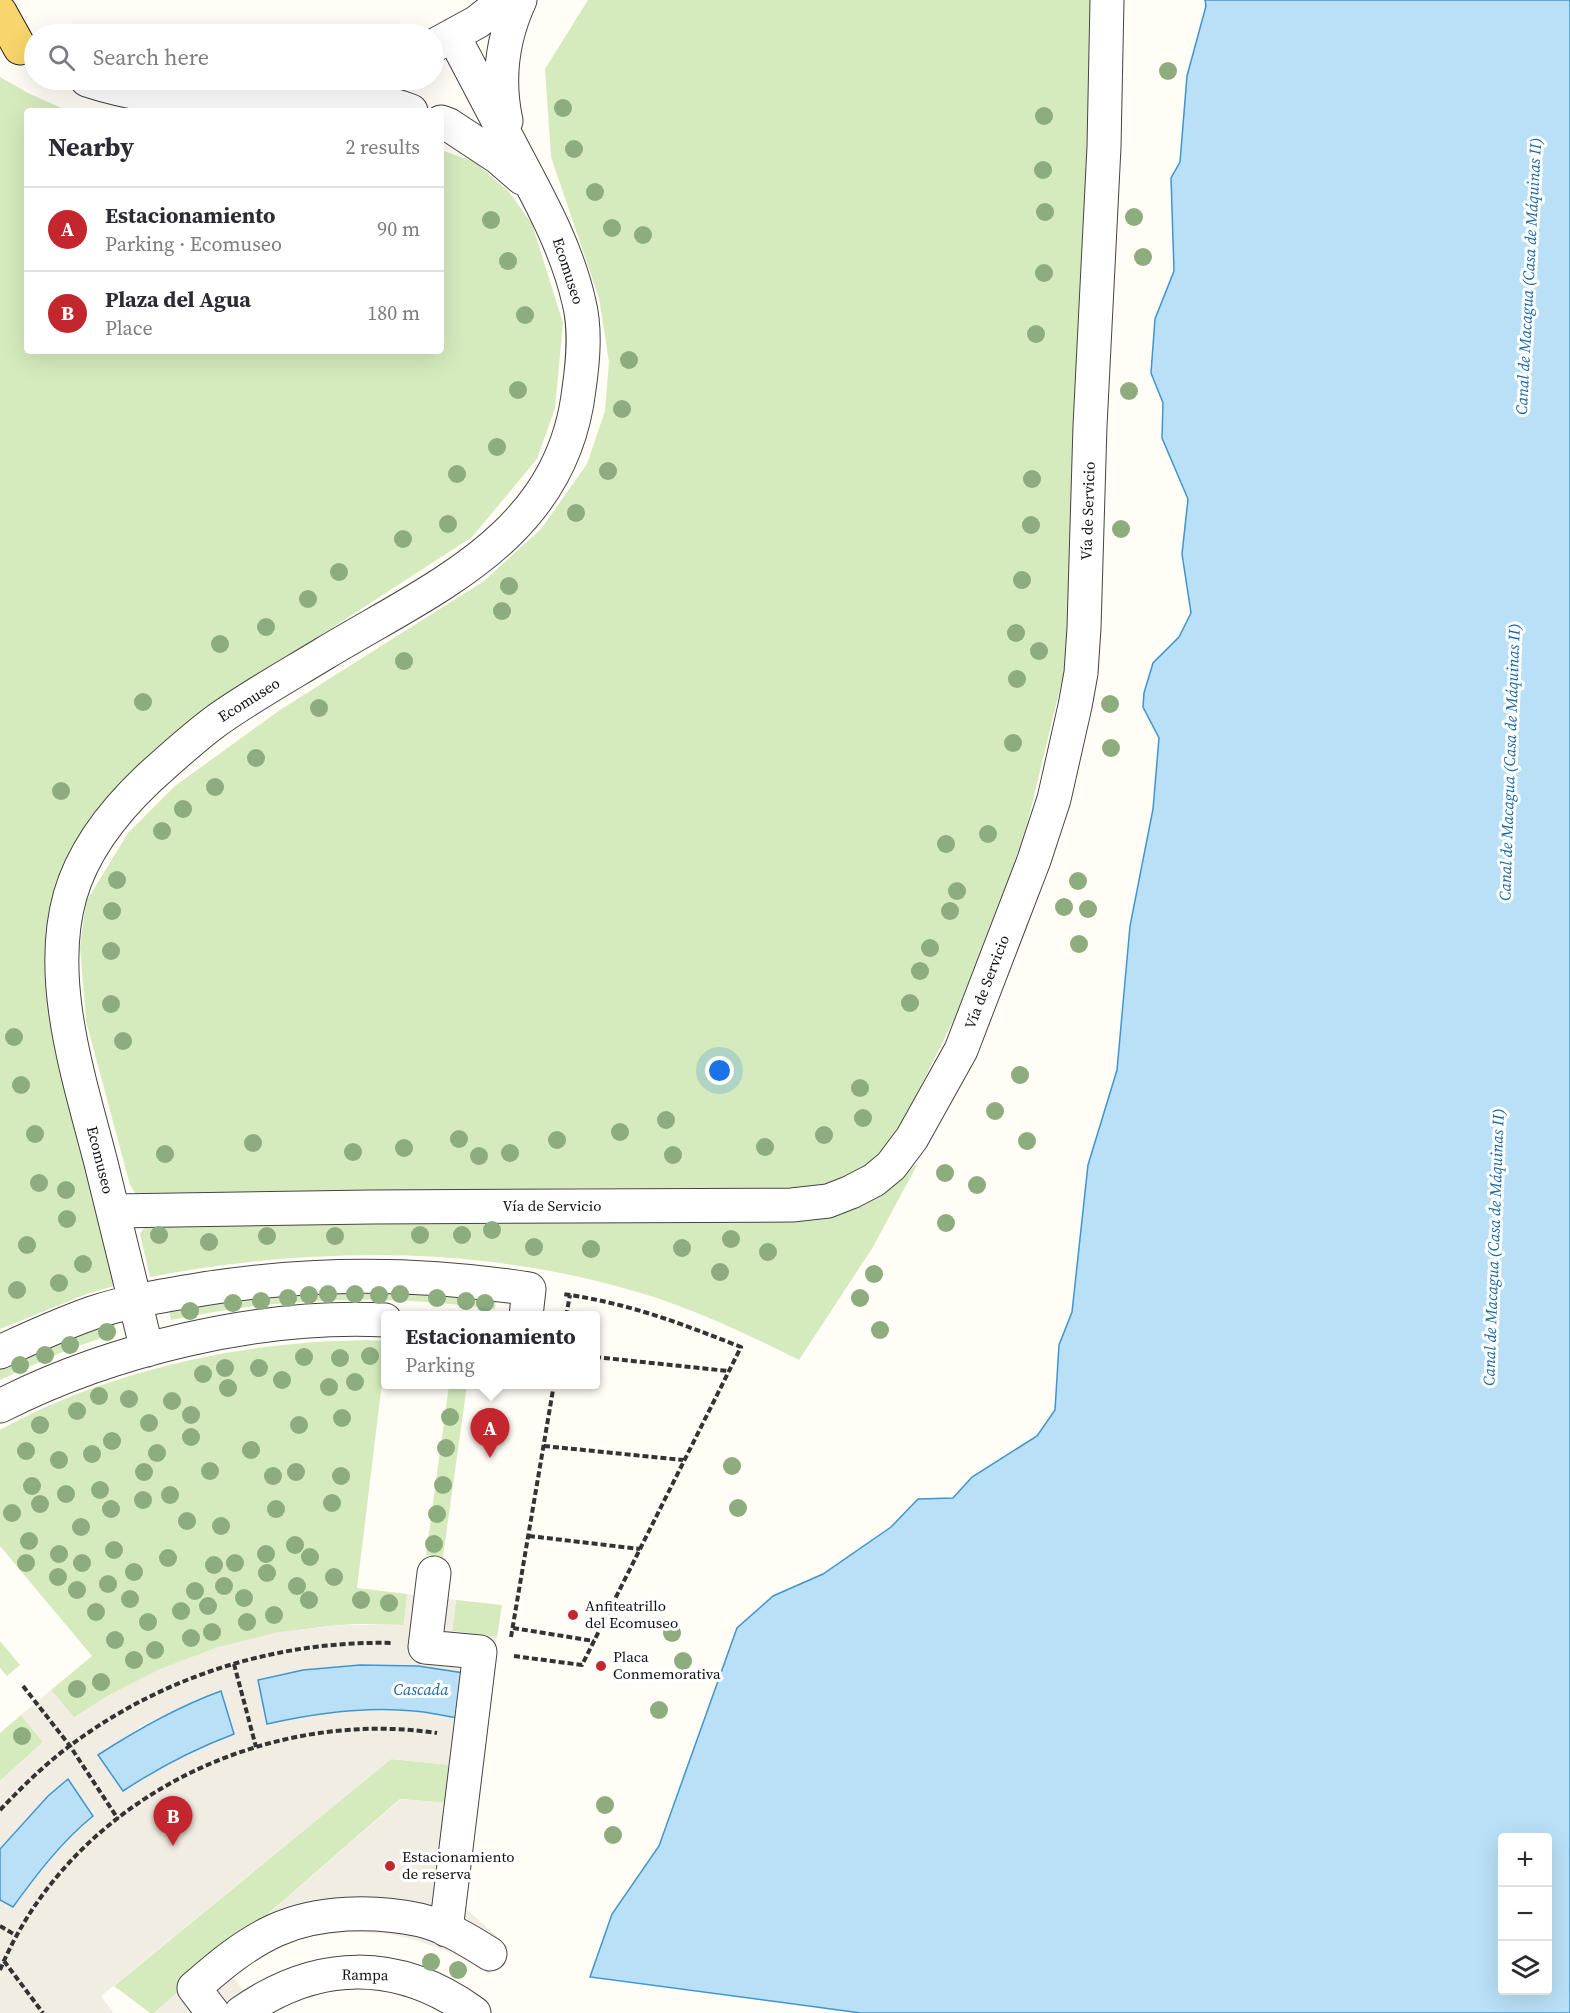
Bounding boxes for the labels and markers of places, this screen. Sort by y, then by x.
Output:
pin: A [470,1408,510,1458]
place label: Anfiteatrillo del Ecomuseo [585,1595,678,1633]
marker: Anfiteatrillo del Ecomuseo [566,1608,580,1622]
place label: Placa Conmemorativa [613,1646,721,1684]
marker: Placa Conmemorativa [594,1659,608,1673]
pin: B [154,1796,192,1846]
place label: Estacionamiento de reserva [402,1846,515,1884]
marker: Estacionamiento de reserva [383,1859,397,1873]

